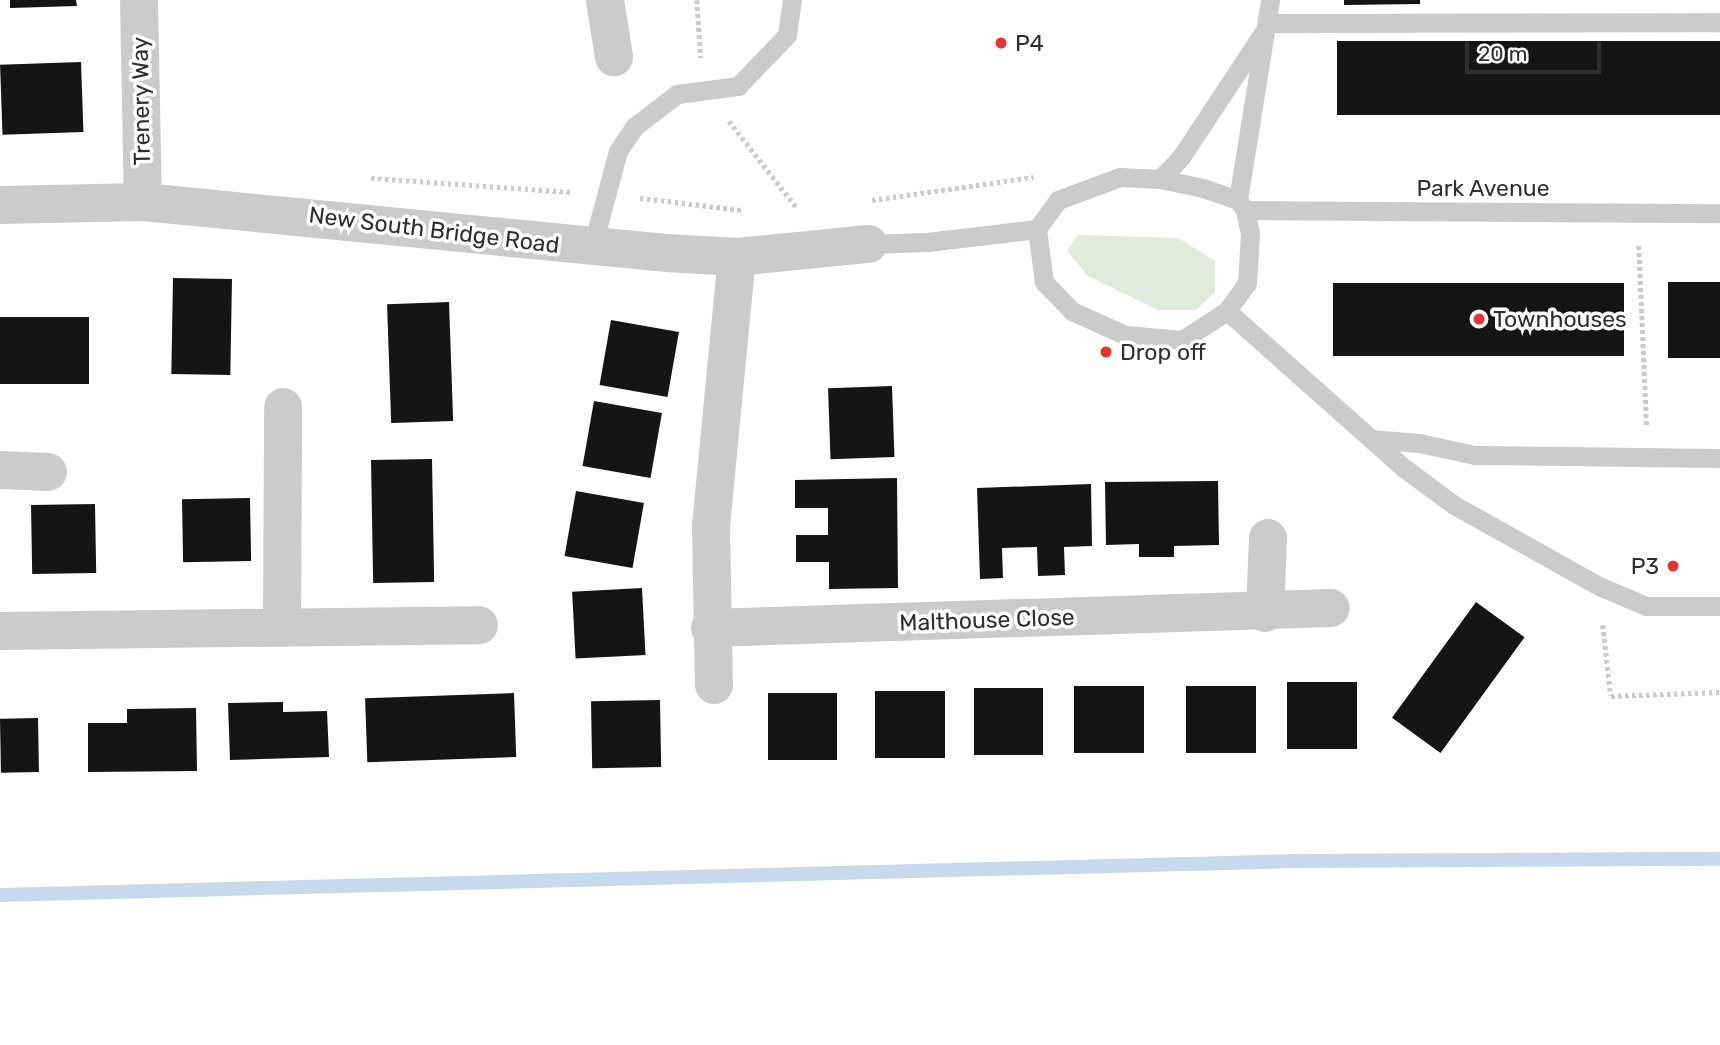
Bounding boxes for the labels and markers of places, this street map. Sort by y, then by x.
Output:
place label: P4 [1015,29,1044,57]
marker: P4 [993,35,1009,51]
place label: Townhouses [1493,305,1627,333]
marker: Townhouses [1471,311,1487,327]
place label: Drop off [1120,338,1206,366]
marker: Drop off [1098,344,1114,360]
place label: P3 [1631,552,1659,580]
marker: P3 [1665,558,1681,574]

